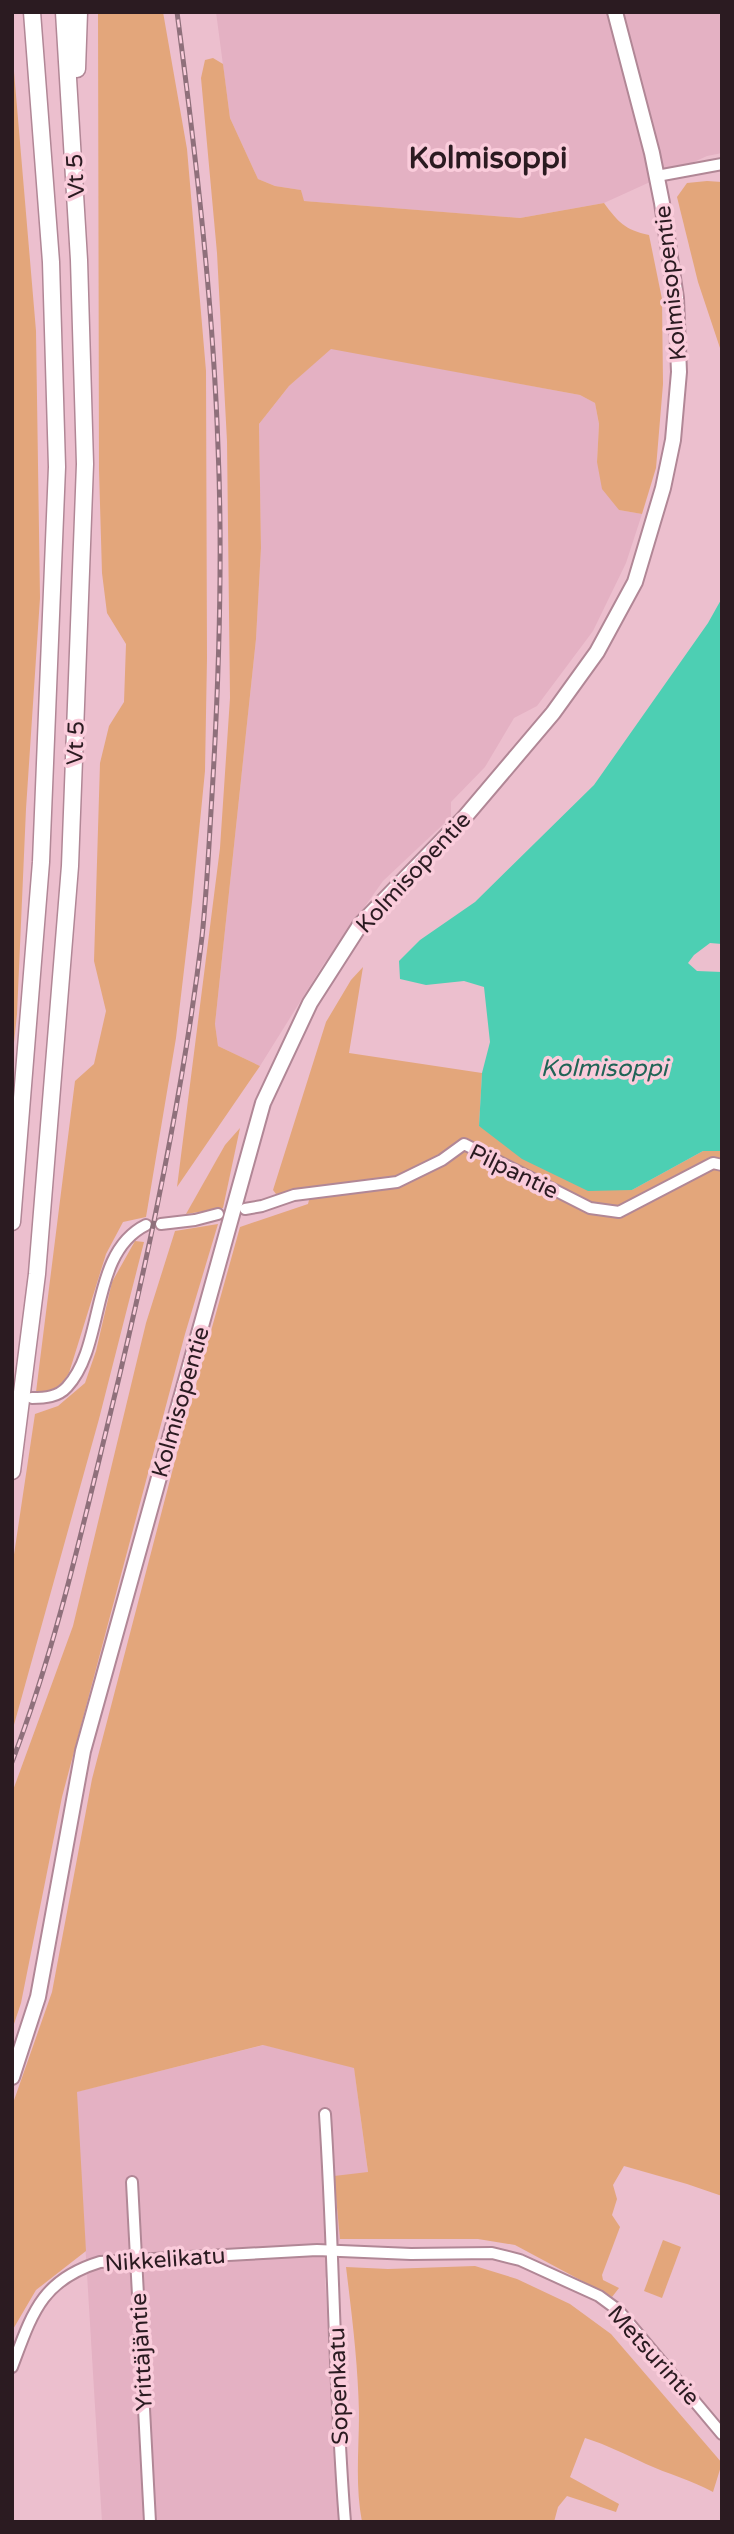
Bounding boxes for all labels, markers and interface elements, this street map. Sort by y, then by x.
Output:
district label: Kolmisoppi [409,140,567,177]
street label: Vt 5 [61,153,91,199]
street label: Kolmisopentie [649,204,693,362]
street label: Vt 5 [61,720,91,766]
street label: Kolmisopentie [350,806,477,939]
water label: Kolmisoppi [540,1054,671,1083]
street label: Pilpantie [465,1138,563,1205]
street label: Kolmisopentie [146,1324,216,1481]
street label: Nikkelikatu [104,2242,226,2278]
street label: Yrittäjäntie [125,2292,159,2412]
street label: Metsurintie [601,2300,705,2411]
street label: Sopenkatu [323,2327,355,2445]

